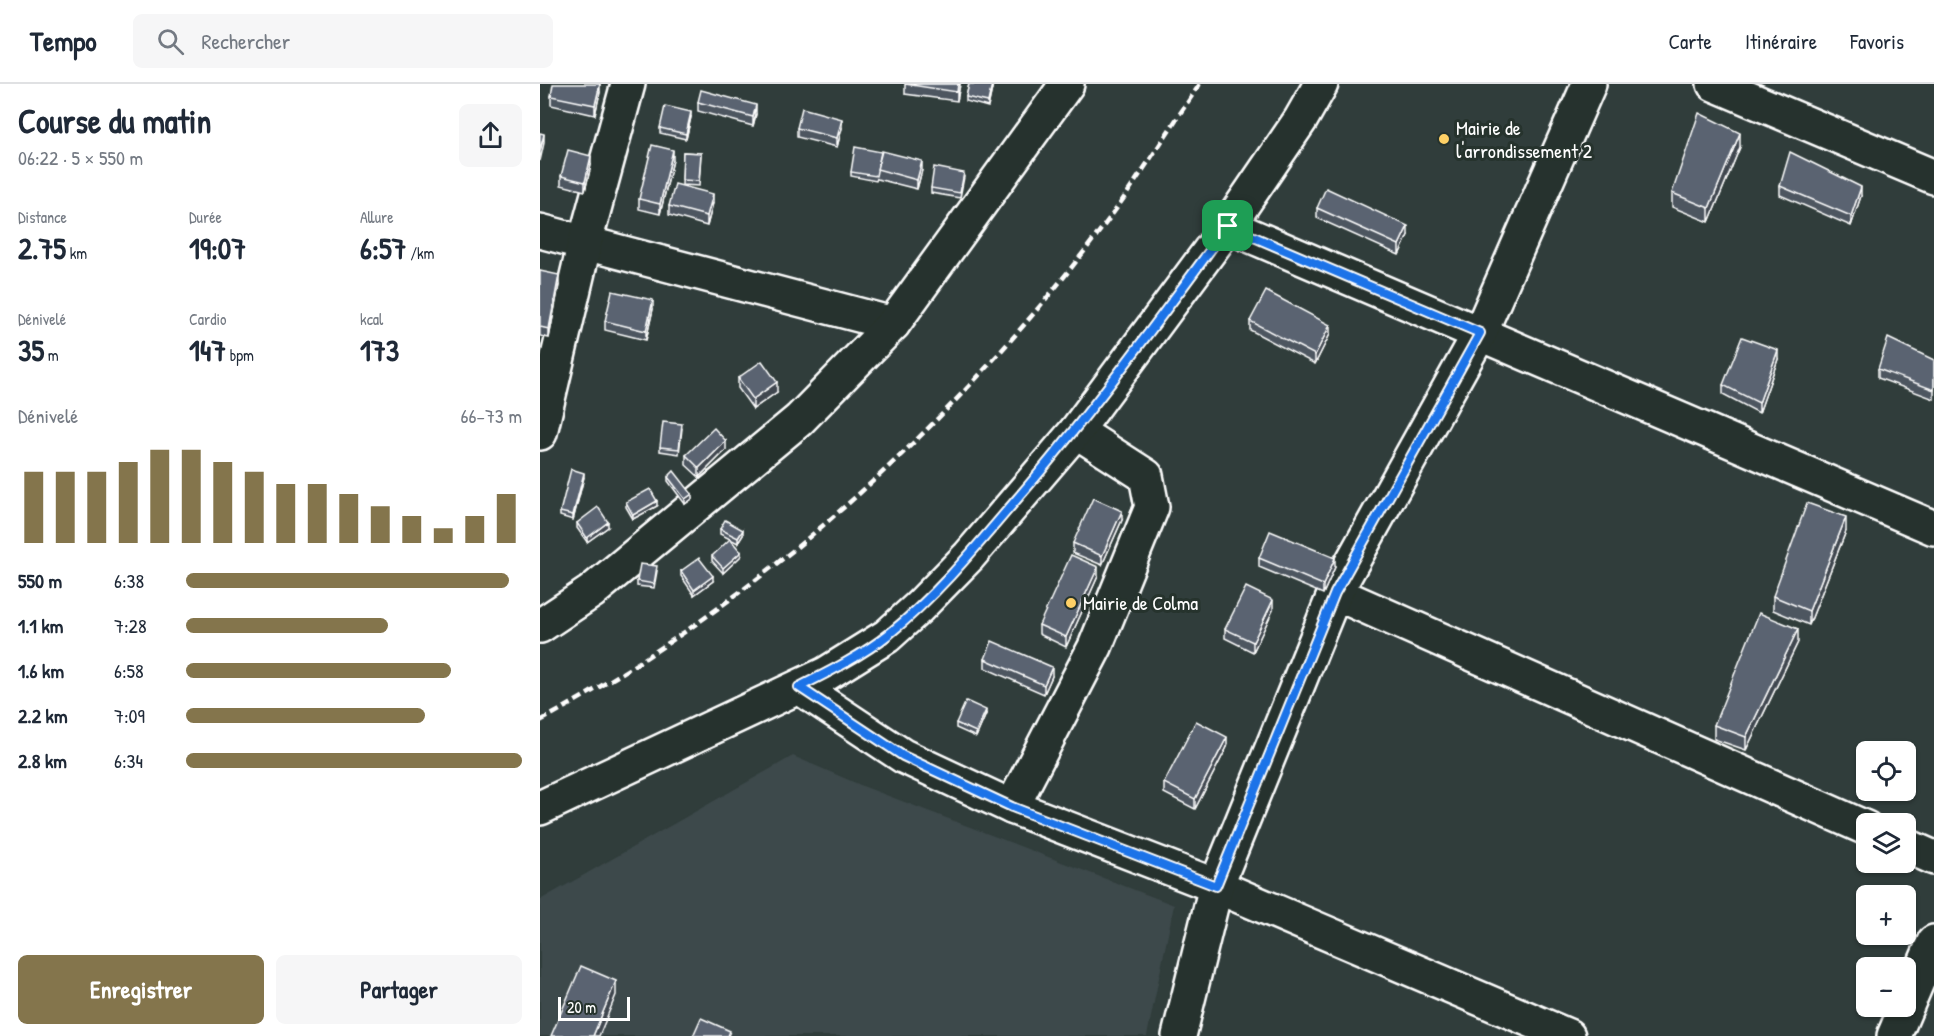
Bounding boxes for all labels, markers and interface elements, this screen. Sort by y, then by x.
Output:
search box [133,14,553,68]
text: Tempo [30,22,97,60]
icon: search [154,25,187,58]
text: Rechercher [202,26,290,56]
text: Carte [1669,27,1712,56]
text: Itinéraire [1745,27,1817,56]
text: Favoris [1850,27,1904,56]
text: Course du matin [18,99,211,143]
button: share [459,104,522,167]
place label: Mairie de l'arrondissement 2 [1456,114,1593,164]
marker: Mairie de l'arrondissement 2 [1437,132,1451,146]
text: 06:22 · 5 × 550 m [18,144,143,171]
pin [1202,200,1253,251]
text: Distance [18,206,67,228]
text: Durée [189,206,222,228]
text: Allure [360,206,394,228]
icon: arrive [1211,209,1244,242]
text: 2.75 [18,228,66,268]
text: 19:07 [189,228,246,268]
text: 6:57 [360,228,406,268]
text: km [66,242,87,264]
text: /km [406,242,434,264]
text: Dénivelé [18,308,66,330]
text: Cardio [189,308,226,330]
text: kcal [360,308,383,330]
text: 35 [18,330,44,370]
text: 147 [189,330,226,370]
text: 173 [360,330,399,370]
text: m [44,344,59,366]
text: bpm [226,344,254,366]
text: Dénivelé [18,402,78,429]
text: 66–73 m [461,402,522,429]
text: 550 m [18,567,62,594]
text: 6:38 [114,567,144,594]
place label: Mairie de Colma [1083,589,1198,616]
marker: Mairie de Colma [1064,596,1078,610]
text: 1.1 km [18,612,63,639]
text: 7:28 [114,612,147,639]
text: 1.6 km [18,657,64,684]
text: 6:58 [114,657,144,684]
text: 2.2 km [18,702,68,729]
text: 7:09 [114,702,145,729]
map controls [1856,741,1916,1017]
button: locate [1856,741,1916,801]
text: 2.8 km [18,747,67,774]
text: 6:34 [114,747,143,774]
button: layers [1856,813,1916,873]
button: + [1856,885,1916,945]
button: Enregistrer [18,955,264,1024]
button: Partager [276,955,522,1024]
button: − [1856,957,1916,1017]
scale bar [558,994,630,1022]
text: 20 m [567,996,596,1018]

